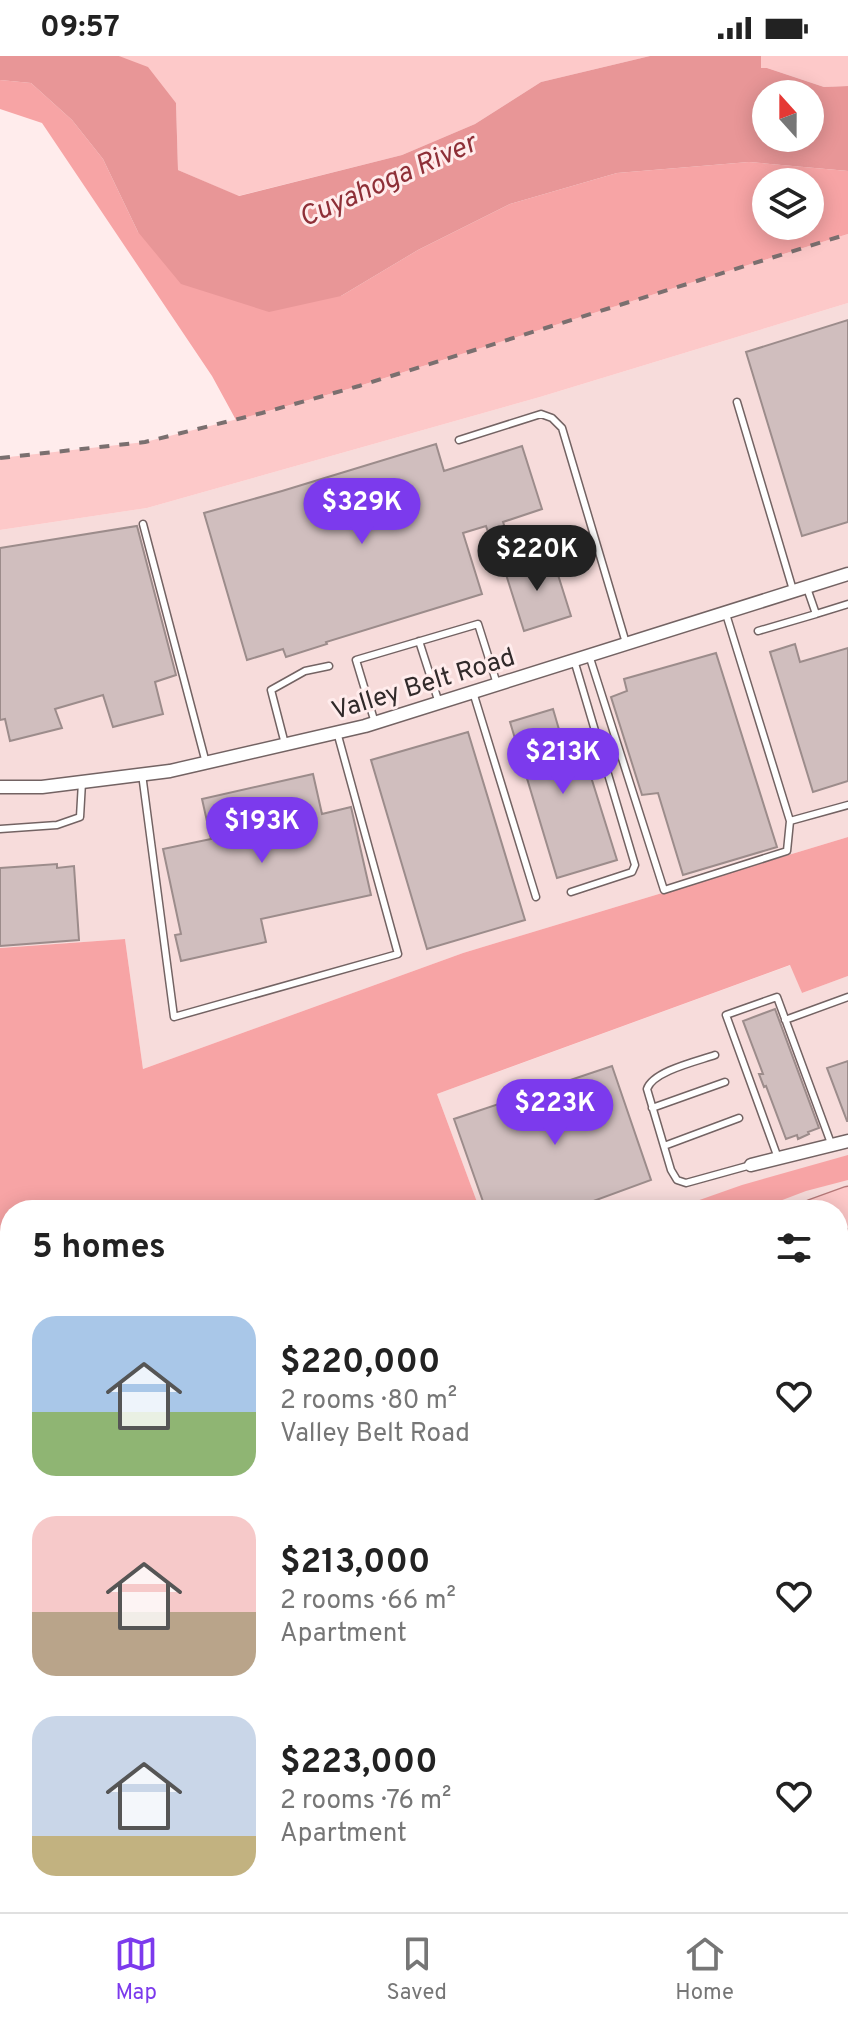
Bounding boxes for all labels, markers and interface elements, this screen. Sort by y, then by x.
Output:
text: 09:57 [40,10,120,47]
north arrow [752,80,824,152]
map controls [752,80,824,240]
water label: Cuyahoga River [294,126,485,237]
button: layers [752,168,824,240]
pin: $329K [306,478,418,546]
text: $329K [321,487,403,520]
pin: $220K [481,525,593,593]
text: $220K [496,534,579,567]
street label: Valley Belt Road [328,642,519,729]
pin: $213K [507,728,619,796]
text: $213K [525,737,601,770]
pin: $193K [206,797,318,865]
text: $193K [224,806,300,839]
pin: $223K [499,1079,611,1147]
text: $223K [514,1088,596,1121]
icon: filters [772,1226,816,1270]
text: 5 homes [32,1227,166,1270]
text: $220,000 [280,1342,440,1385]
icon: home [96,1348,192,1444]
icon: heart [772,1374,816,1418]
text: 2 rooms · 80 m² [280,1385,457,1418]
text: Valley Belt Road [280,1418,470,1451]
text: $213,000 [280,1542,430,1585]
icon: home [96,1548,192,1644]
icon: heart [772,1574,816,1618]
text: 2 rooms · 66 m² [280,1585,456,1618]
text: Apartment [280,1618,407,1651]
text: $223,000 [280,1742,437,1785]
icon: home [96,1748,192,1844]
icon: heart [772,1774,816,1818]
text: 2 rooms · 76 m² [280,1785,452,1818]
text: Apartment [280,1818,407,1851]
tab: Map [114,1932,158,2007]
tab: Saved [387,1932,447,2007]
tab: Home [675,1932,734,2007]

